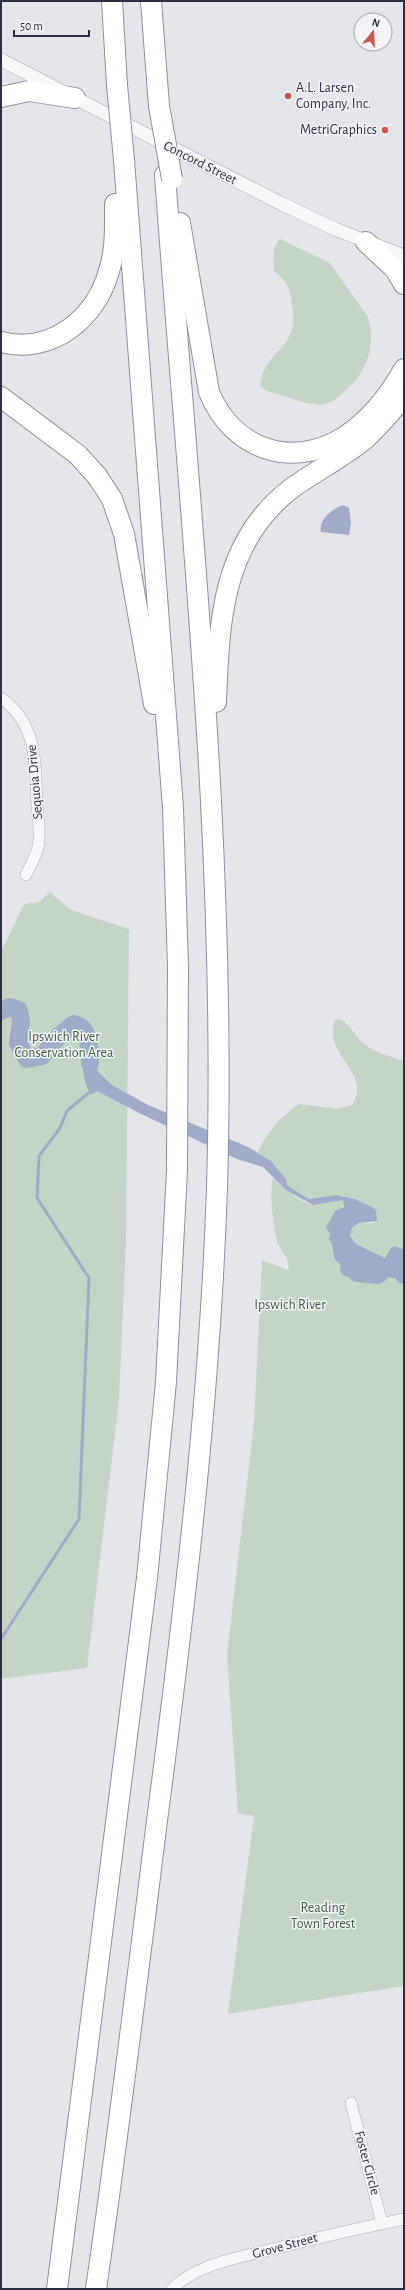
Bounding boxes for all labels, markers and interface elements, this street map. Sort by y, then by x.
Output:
scale bar [14,12,89,38]
north arrow [353,12,393,52]
text: N [371,17,381,29]
text: 50 m [20,20,43,32]
place label: A.L. Larsen Company, Inc. [296,81,371,111]
marker: A.L. Larsen Company, Inc. [283,91,293,101]
place label: MetriGraphics [300,123,377,137]
marker: MetriGraphics [380,125,390,135]
street label: Concord Street [161,139,239,188]
street label: Sequoia Drive [25,744,45,820]
park label: Ipswich River Conservation Area [15,1030,114,1060]
park label: Ipswich River [254,1298,326,1312]
park label: Reading Town Forest [291,1901,356,1931]
street label: Foster Circle [352,2129,382,2197]
street label: Grove Street [251,2230,320,2261]

